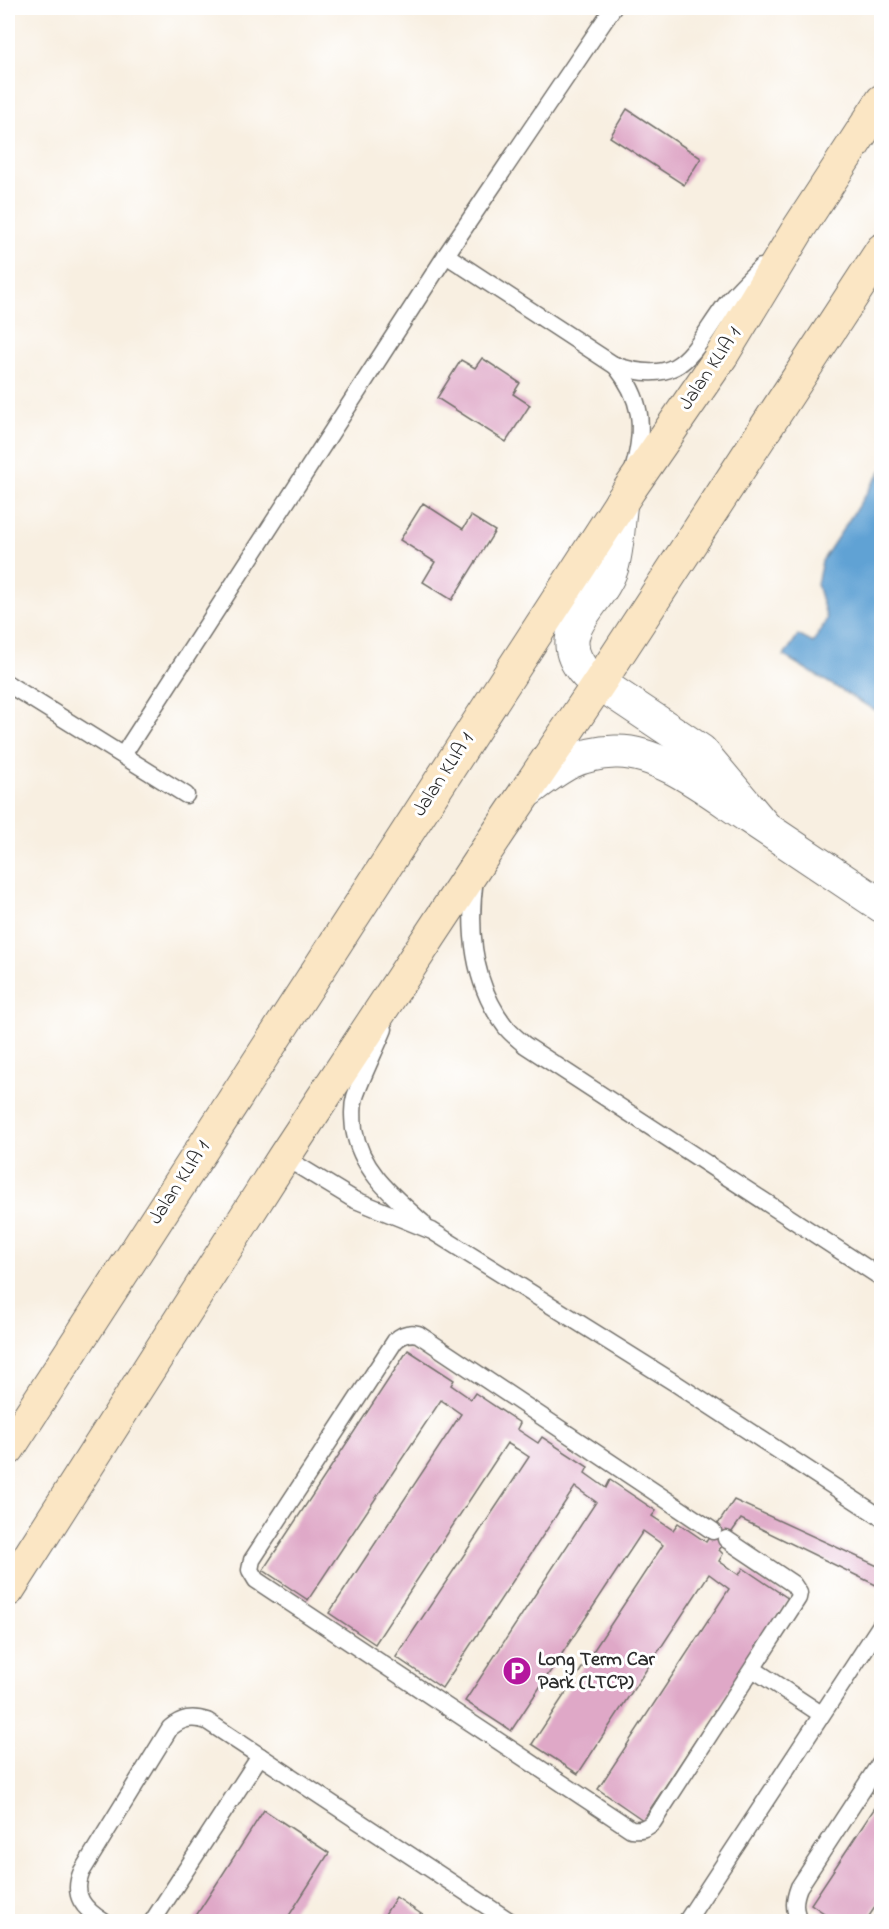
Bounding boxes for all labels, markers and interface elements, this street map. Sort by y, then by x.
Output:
street label: Jalan KLIA 1 [672,321,750,417]
street label: Jalan KLIA 1 [406,727,482,823]
street label: Jalan KLIA 1 [142,1135,218,1231]
place label: Long Term Car Park (LTCP) [538,1646,656,1698]
parking icon: Long Term Car Park (LTCP) [501,1655,533,1687]

